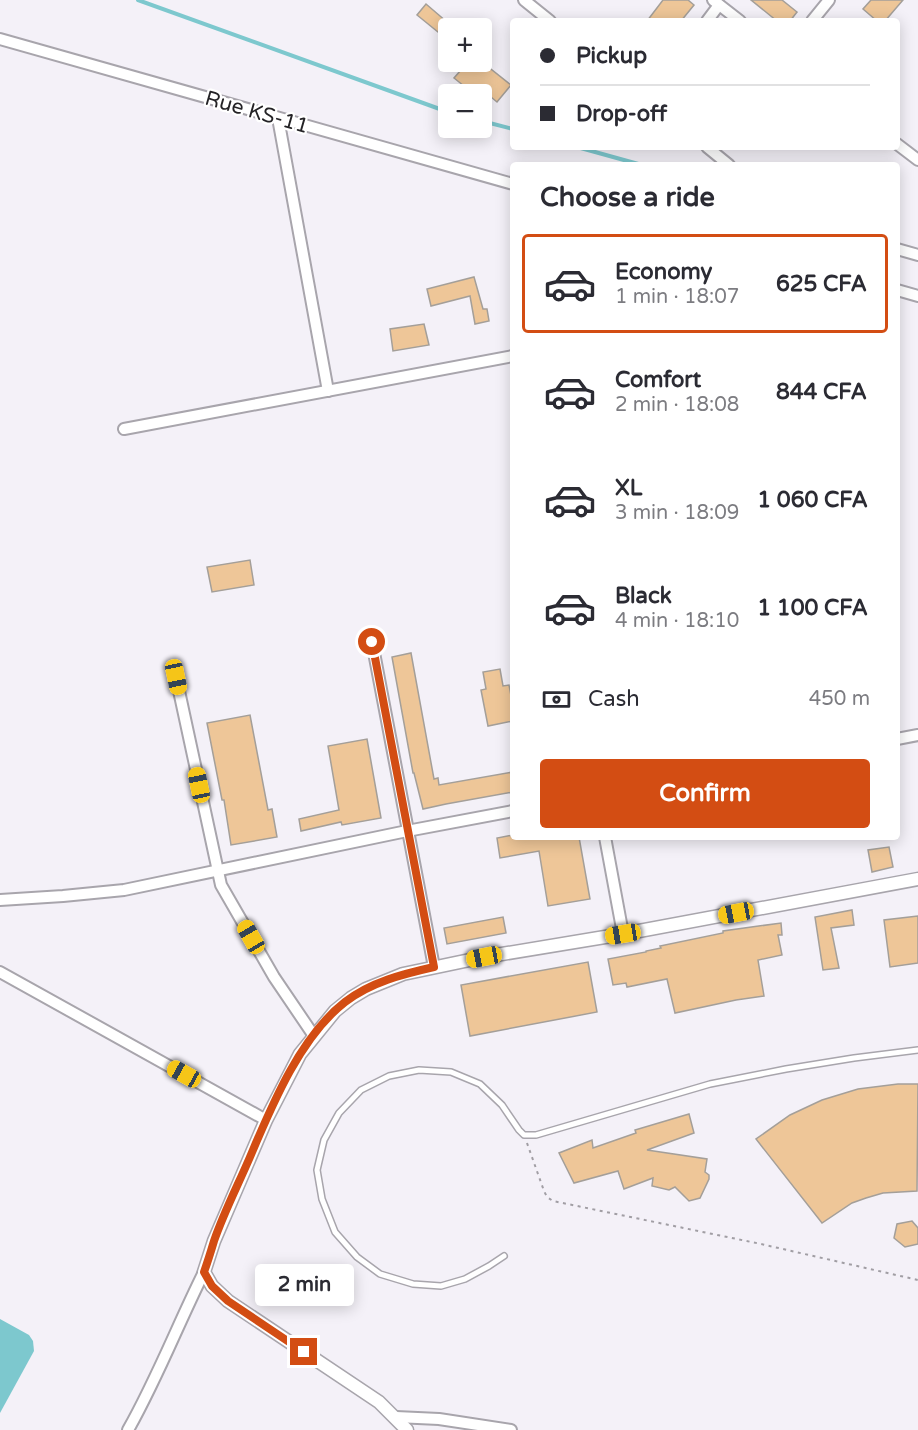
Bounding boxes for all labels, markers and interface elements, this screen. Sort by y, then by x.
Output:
map controls [438,18,492,138]
button: + [438,18,492,72]
text: Pickup [576,43,647,69]
button: − [438,84,492,138]
street label: Rue KS-11 [202,86,312,139]
text: Drop-off [576,101,667,127]
text: Choose a ride [540,181,715,214]
icon: car [543,257,597,311]
text: Economy [615,259,712,285]
text: 625 CFA [776,271,867,297]
text: 1 min · 18:07 [615,285,739,309]
icon: car [543,365,597,419]
text: Comfort [615,367,701,393]
text: 844 CFA [776,379,867,405]
text: 2 min · 18:08 [615,393,739,417]
icon: car [543,473,597,527]
text: XL [615,475,642,501]
text: 1 060 CFA [757,487,868,513]
text: 3 min · 18:09 [615,501,739,525]
icon: car [543,581,597,635]
text: Black [615,583,672,609]
text: 1 100 CFA [757,595,868,621]
text: 4 min · 18:10 [615,609,739,633]
route start [358,628,385,655]
car [163,658,189,696]
icon: cash [540,683,573,716]
text: Cash [588,686,640,712]
text: 450 m [809,687,870,711]
button: Confirm [540,759,870,828]
car [186,766,212,804]
car [717,901,755,925]
car [234,917,268,957]
car [604,922,642,946]
car [465,945,503,969]
car [164,1057,204,1091]
callout: 2 min [254,1265,354,1307]
text: 2 min [278,1273,331,1297]
route end [290,1338,317,1365]

